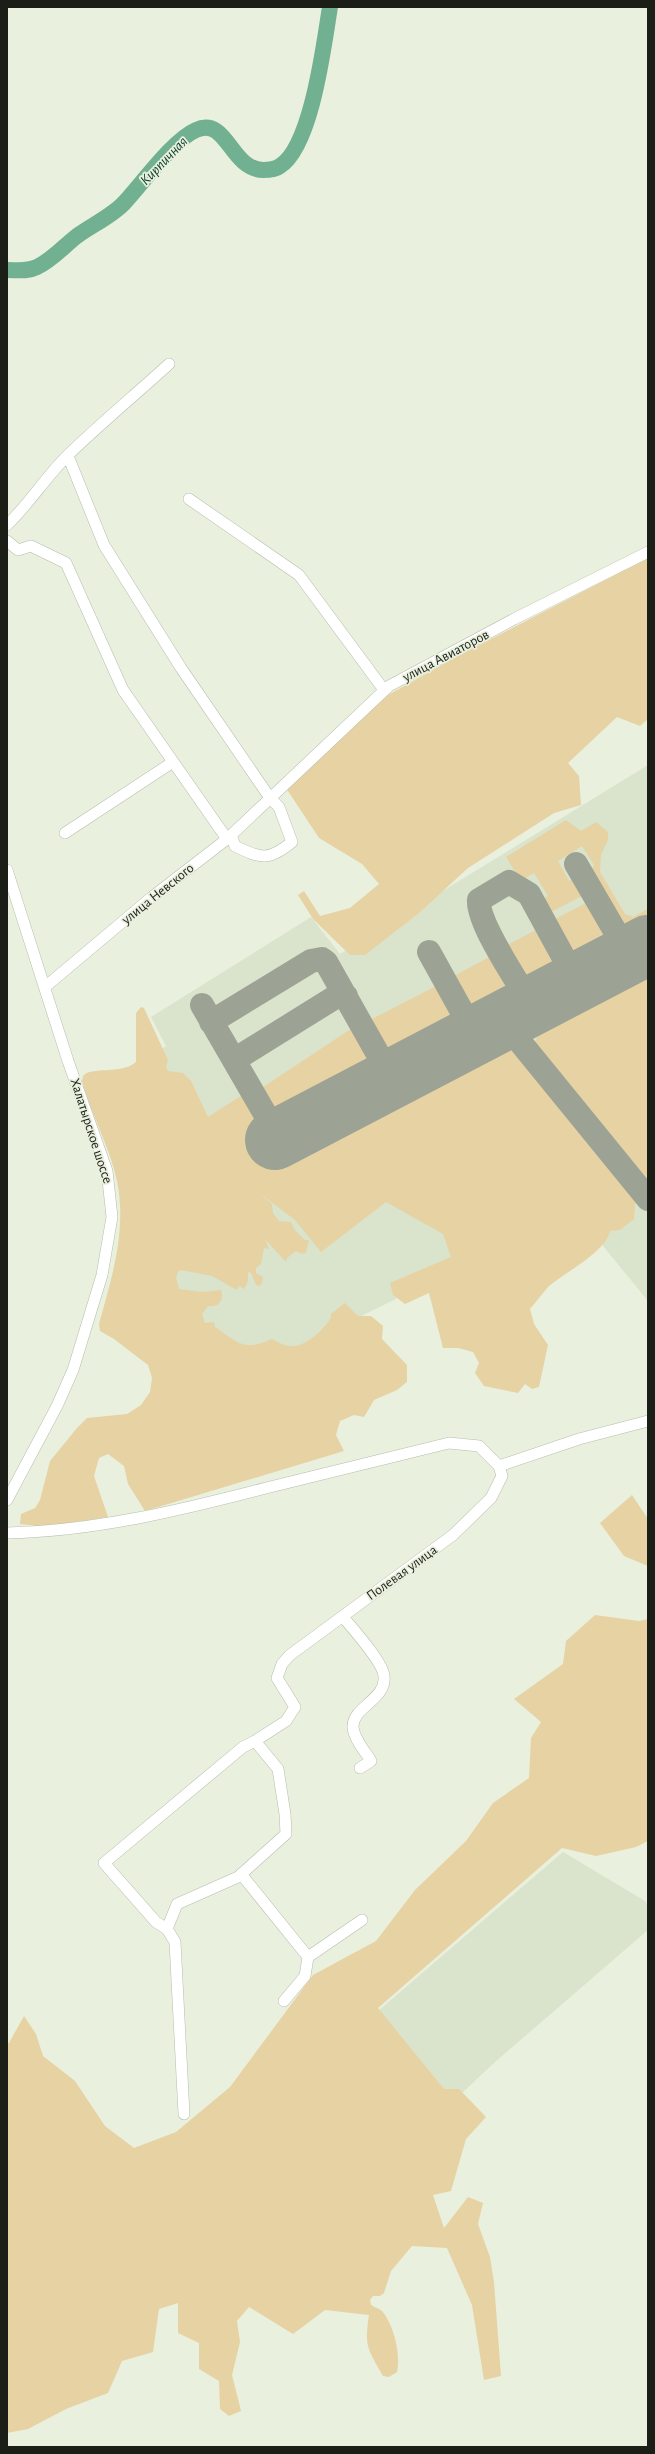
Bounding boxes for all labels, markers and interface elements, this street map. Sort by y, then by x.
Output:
water label: Кирпичная [137,134,191,188]
street label: улица Авиаторов [400,627,492,685]
street label: улица Невского [119,861,197,928]
street label: Халатырское шоссе [67,1077,115,1185]
street label: Полевая улица [364,1542,440,1603]

